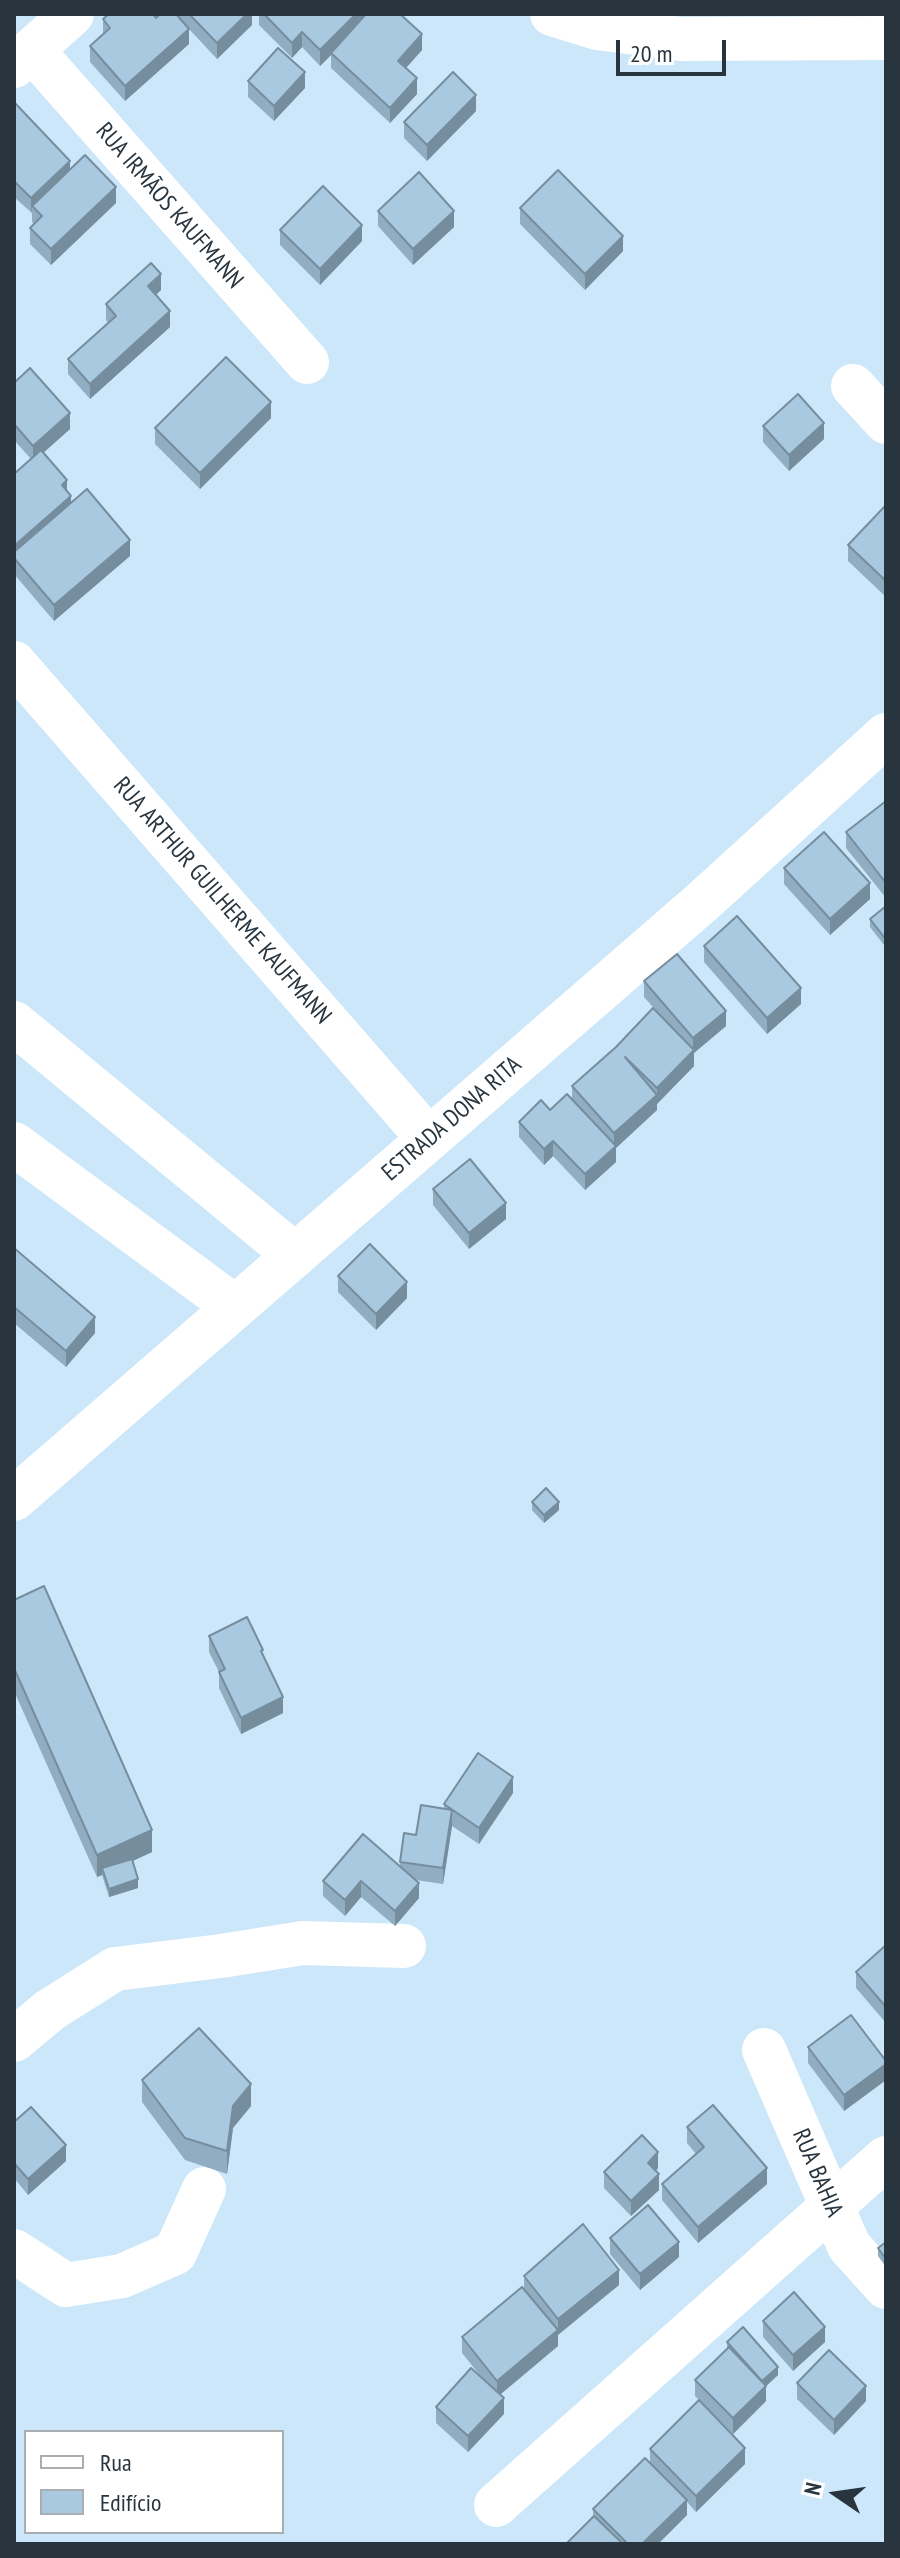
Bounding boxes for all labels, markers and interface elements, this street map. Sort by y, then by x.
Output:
scale bar [620,24,730,74]
text: 20 m [630,38,672,69]
street label: RUA IRMÃOS KAUFMANN [89,117,249,295]
street label: RUA ARTHUR GUILHERME KAUFMANN [107,772,337,1030]
street label: ESTRADA DONA RITA [376,1051,528,1187]
street label: RUA BAHIA [786,2125,848,2221]
legend [24,2430,284,2534]
text: Rua [100,2447,132,2478]
north arrow [796,2454,876,2534]
text: N [798,2480,828,2498]
text: Edifício [100,2487,161,2518]

